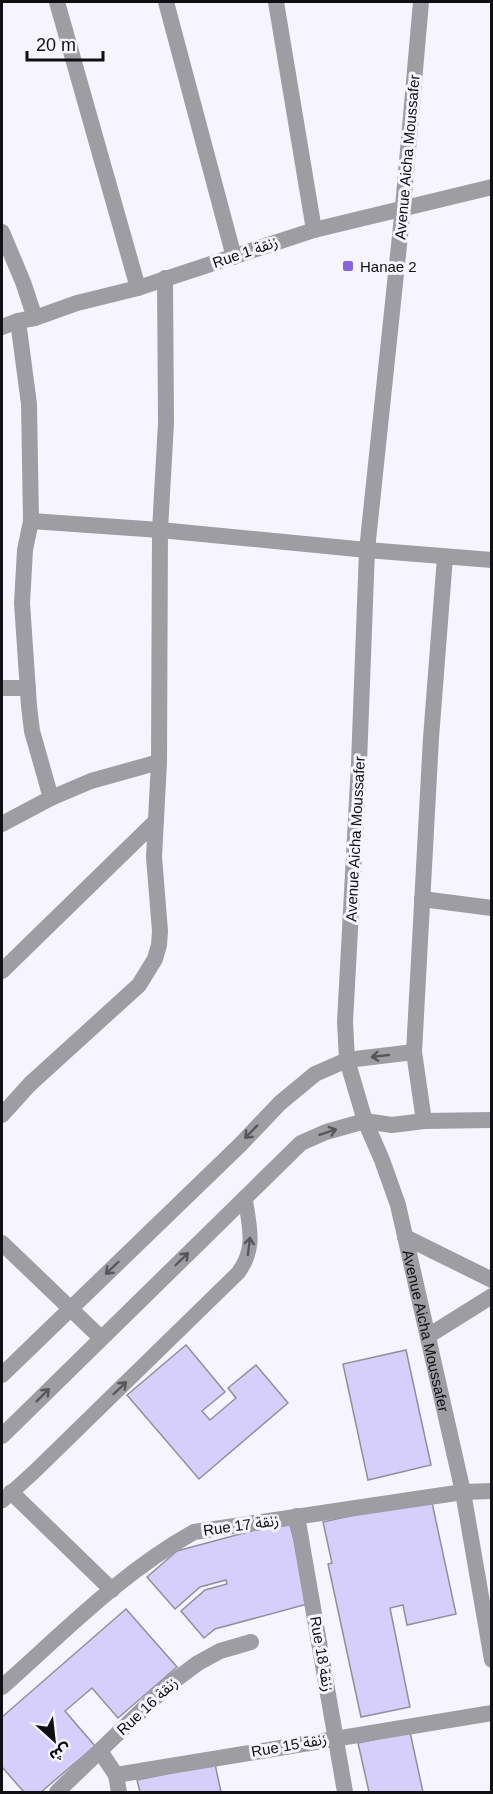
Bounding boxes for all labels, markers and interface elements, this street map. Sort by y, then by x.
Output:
scale bar [27,24,104,62]
text: 20 m [36,35,76,55]
street label: Avenue Aicha Moussafer [391,74,423,240]
street label: Rue 1 زنقة [210,233,280,272]
place label: Hanae 2 [360,258,417,275]
marker: Hanae 2 [341,259,355,273]
street label: Avenue Aicha Moussafer [342,756,368,922]
one-way arrow [371,1051,391,1062]
one-way arrow [244,1125,259,1140]
one-way arrow [318,1126,337,1137]
one-way arrow [244,1237,255,1256]
street label: Avenue Aicha Moussafer [400,1248,453,1413]
one-way arrow [175,1251,190,1266]
one-way arrow [104,1261,119,1276]
one-way arrow [113,1381,128,1395]
one-way arrow [36,1388,51,1403]
street label: Rue 17 زنقة [202,1511,280,1540]
street label: Rue 18 زنقة [306,1615,337,1693]
street label: Rue 16 زنقة [113,1674,181,1739]
north arrow [24,1710,84,1770]
street label: Rue 15 زنقة [250,1730,328,1761]
text: ش [46,1739,74,1766]

